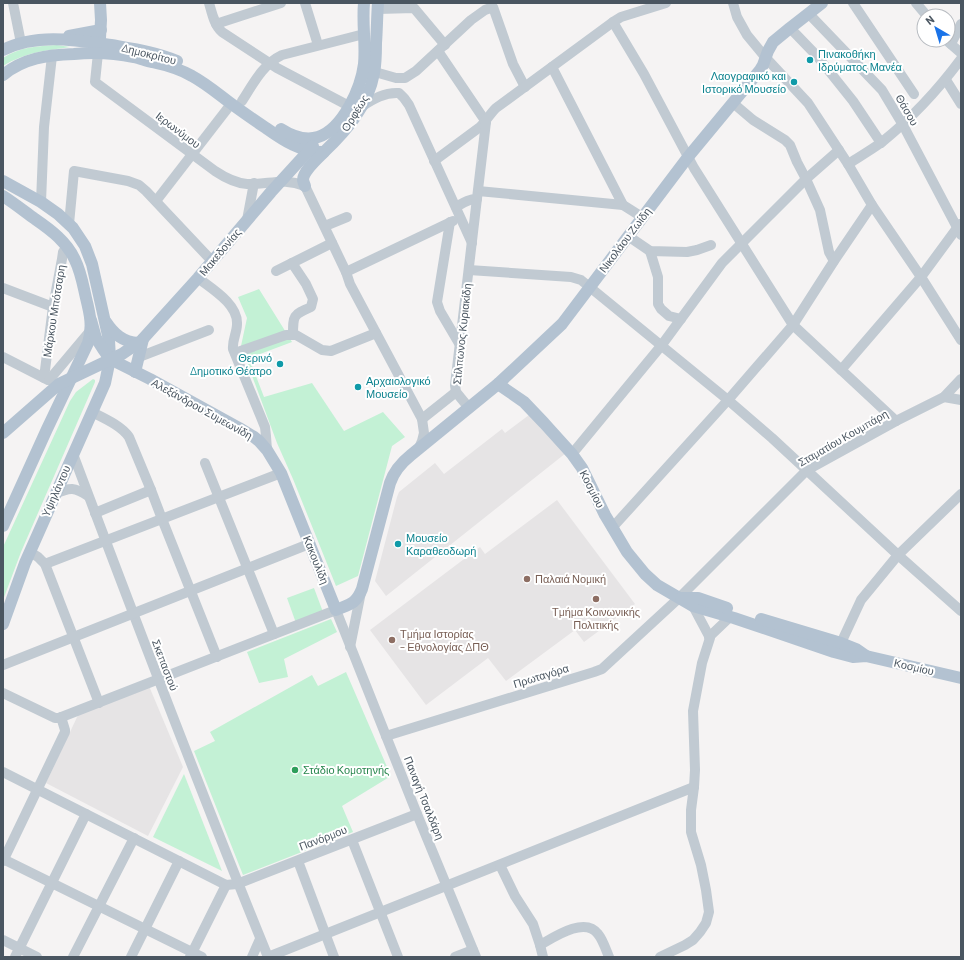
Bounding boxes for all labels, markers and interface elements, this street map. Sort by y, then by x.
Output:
north arrow [916,8,956,48]
text: N [923,12,936,27]
street label: Δημοκρίτου [120,40,178,67]
place label: Πινακοθήκη Ιδρύματος Μανέα [818,47,903,73]
marker: Πινακοθήκη Ιδρύματος Μανέα [805,55,815,65]
place label: Λαογραφικό και Ιστορικό Μουσείο [702,69,787,95]
marker: Λαογραφικό και Ιστορικό Μουσείο [789,77,799,87]
street label: Ορφέως [338,92,371,133]
street label: Θάσου [893,92,922,128]
street label: Ιερωνύμου [153,109,203,151]
street label: Νικολάου Ζωίδη [596,205,653,275]
street label: Μακεδονίας [196,225,243,278]
street label: Μάρκου Μπότσαρη [40,264,67,358]
street label: Στίλπωνος Κυριακίδη [450,283,473,385]
place label: Θερινό Δημοτικό Θέατρο [190,351,272,377]
marker: Θερινό Δημοτικό Θέατρο [275,359,285,369]
place label: Αρχαιολογικό Μουσείο [366,374,431,400]
street label: Αλεξάνδρου Συμεωνίδη [149,375,255,442]
marker: Αρχαιολογικό Μουσείο [353,382,363,392]
street label: Σταματίου Κουμπάρη [796,407,890,469]
street label: Υψηλάντου [38,463,73,518]
street label: Κοσμίου [577,468,607,510]
place label: Μουσείο Καραθεοδωρή [406,531,476,557]
street label: Κακουλίδη [301,534,332,586]
marker: Μουσείο Καραθεοδωρή [393,539,403,549]
place label: Παλαιά Νομική [535,572,606,585]
marker: Παλαιά Νομική [522,574,532,584]
marker: Τμήμα Κοινωνικής Πολιτικής [591,594,601,604]
place label: Τμήμα Κοινωνικής Πολιτικής [552,605,640,631]
place label: Τμήμα Ιστορίας – Εθνολογίας ΔΠΘ [400,627,489,653]
marker: Τμήμα Ιστορίας – Εθνολογίας ΔΠΘ [387,635,397,645]
street label: Σκεπαστού [150,637,181,692]
street label: Κοσμίου [893,656,935,677]
street label: Πρωταγόρα [511,661,571,690]
street label: Παναγή Τσαλδάρη [402,754,447,841]
place label: Στάδιο Κομοτηνής [303,763,389,776]
marker: Στάδιο Κομοτηνής [290,765,300,775]
street label: Πανόρμου [297,822,349,853]

